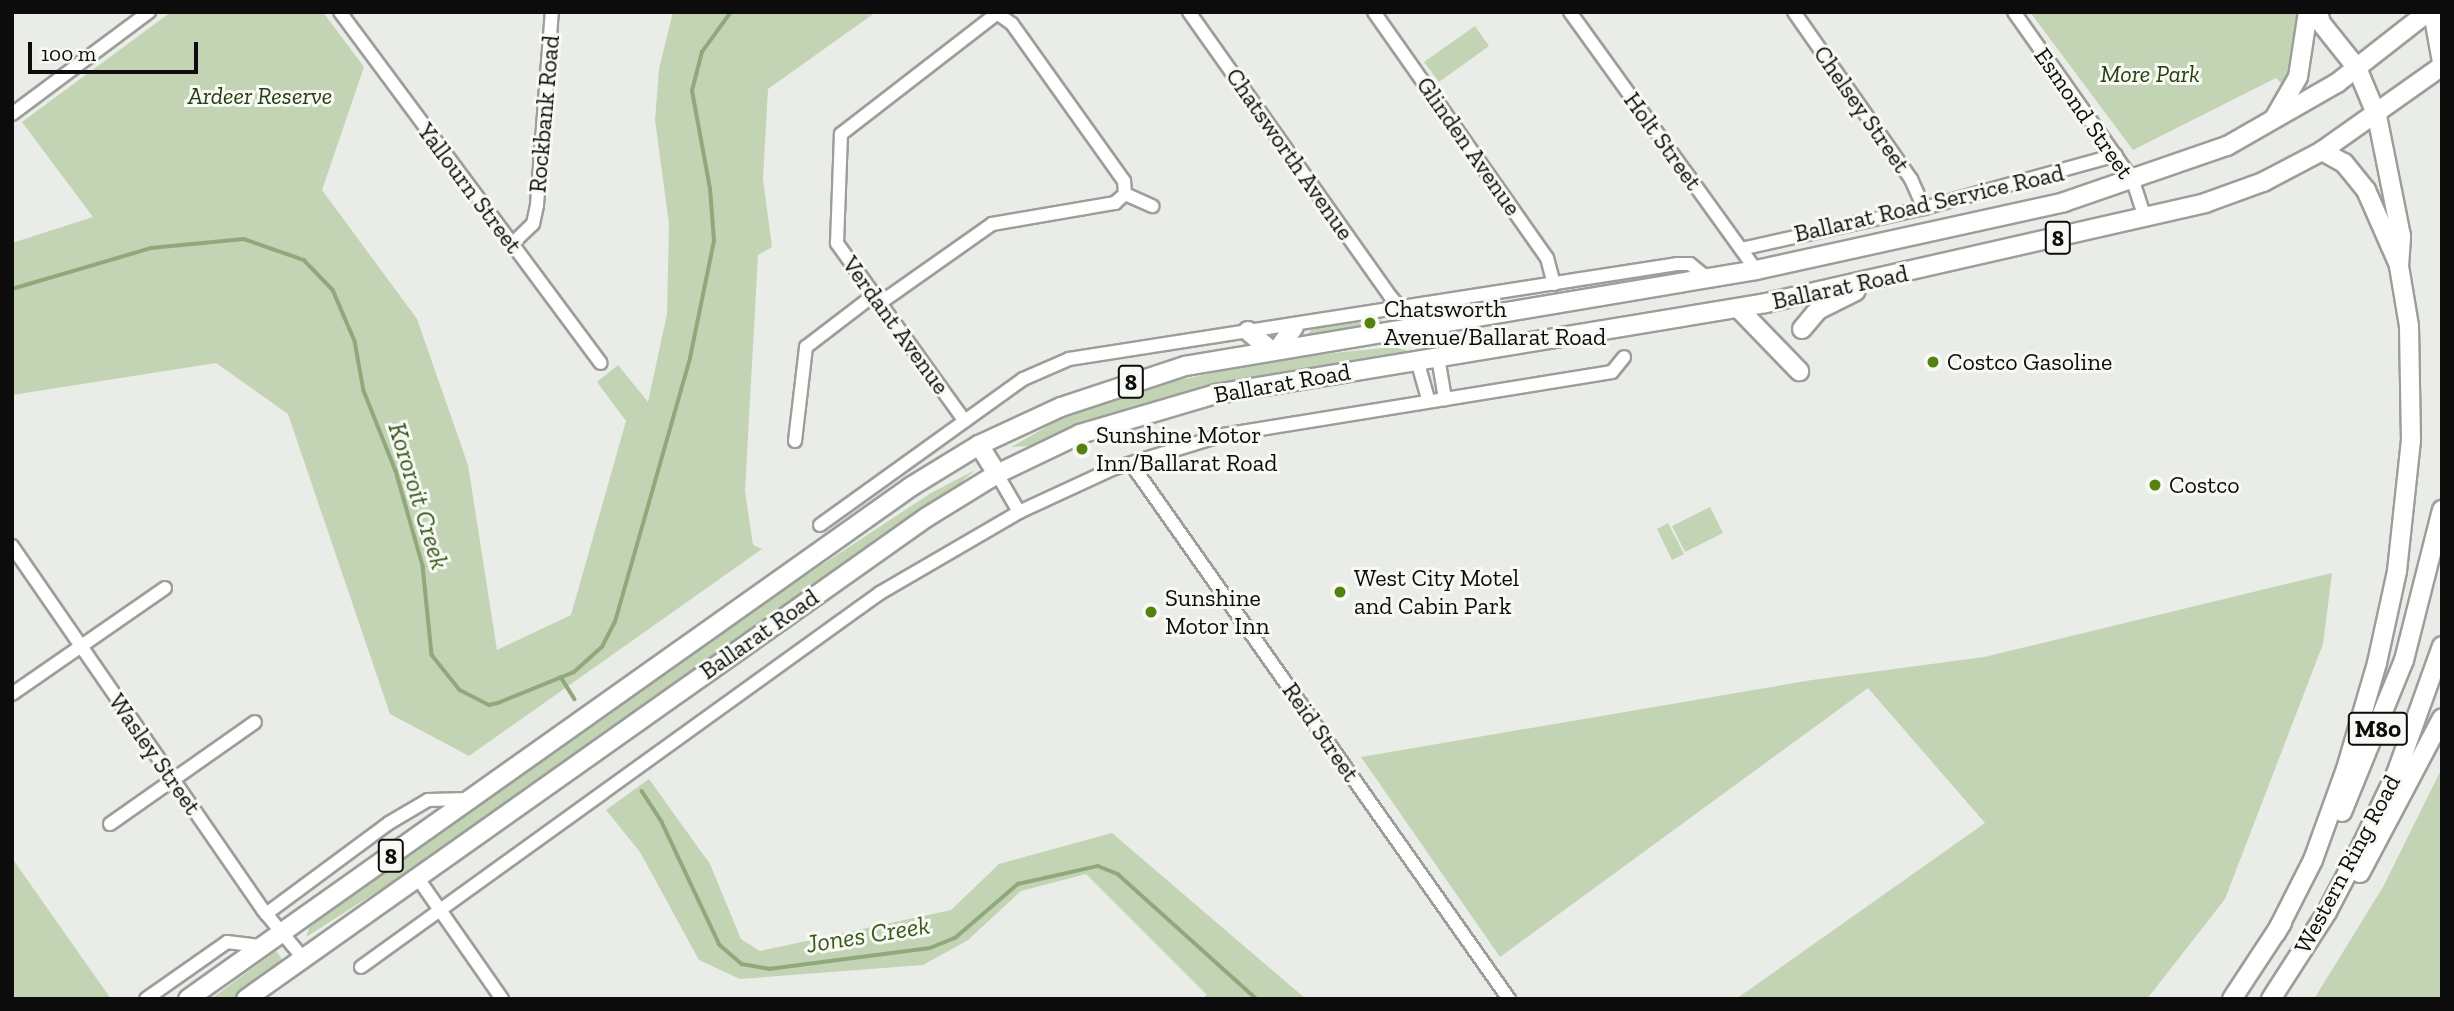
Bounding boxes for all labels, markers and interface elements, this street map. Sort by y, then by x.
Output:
scale bar [32,28,201,72]
street label: Rockbank Road [523,34,565,194]
street label: Chelsey Street [1807,40,1917,178]
text: 100 m [41,41,96,66]
street label: Esmond Street [2028,42,2140,184]
park label: More Park [2100,60,2200,88]
street label: Chatsworth Avenue [1220,62,1360,246]
street label: Glinden Avenue [1410,71,1528,221]
park label: Ardeer Reserve [188,82,332,110]
street label: Holt Street [1618,86,1708,196]
street label: Yallourn Street [412,117,528,259]
street label: Ballarat Road Service Road [1791,158,2067,248]
road number: 8 [2044,218,2072,258]
street label: Verdant Avenue [836,250,956,400]
street label: Ballarat Road [1769,259,1911,315]
place label: Chatsworth Avenue/Ballarat Road [1384,295,1606,351]
marker: Chatsworth Avenue/Ballarat Road [1362,315,1378,331]
place label: Costco Gasoline [1947,348,2112,376]
marker: Costco Gasoline [1925,354,1941,370]
street label: Ballarat Road [1212,357,1352,409]
road number: 8 [1117,362,1145,402]
water label: Kororoit Creek [381,419,455,573]
place label: Sunshine Motor Inn/Ballarat Road [1096,421,1277,477]
marker: Sunshine Motor Inn/Ballarat Road [1074,441,1090,457]
place label: Costco [2169,471,2240,499]
marker: Costco [2147,477,2163,493]
place label: West City Motel and Cabin Park [1354,564,1520,620]
street label: Ballarat Road [694,583,824,685]
place label: Sunshine Motor Inn [1165,584,1270,640]
marker: West City Motel and Cabin Park [1332,584,1348,600]
marker: Sunshine Motor Inn [1143,604,1159,620]
street label: Reid Street [1276,677,1366,787]
street label: Wasley Street [103,688,207,820]
road number: M80 [2346,709,2410,748]
street label: Western Ring Road [2288,770,2406,958]
road number: 8 [377,836,405,876]
water label: Jones Creek [804,910,932,960]

